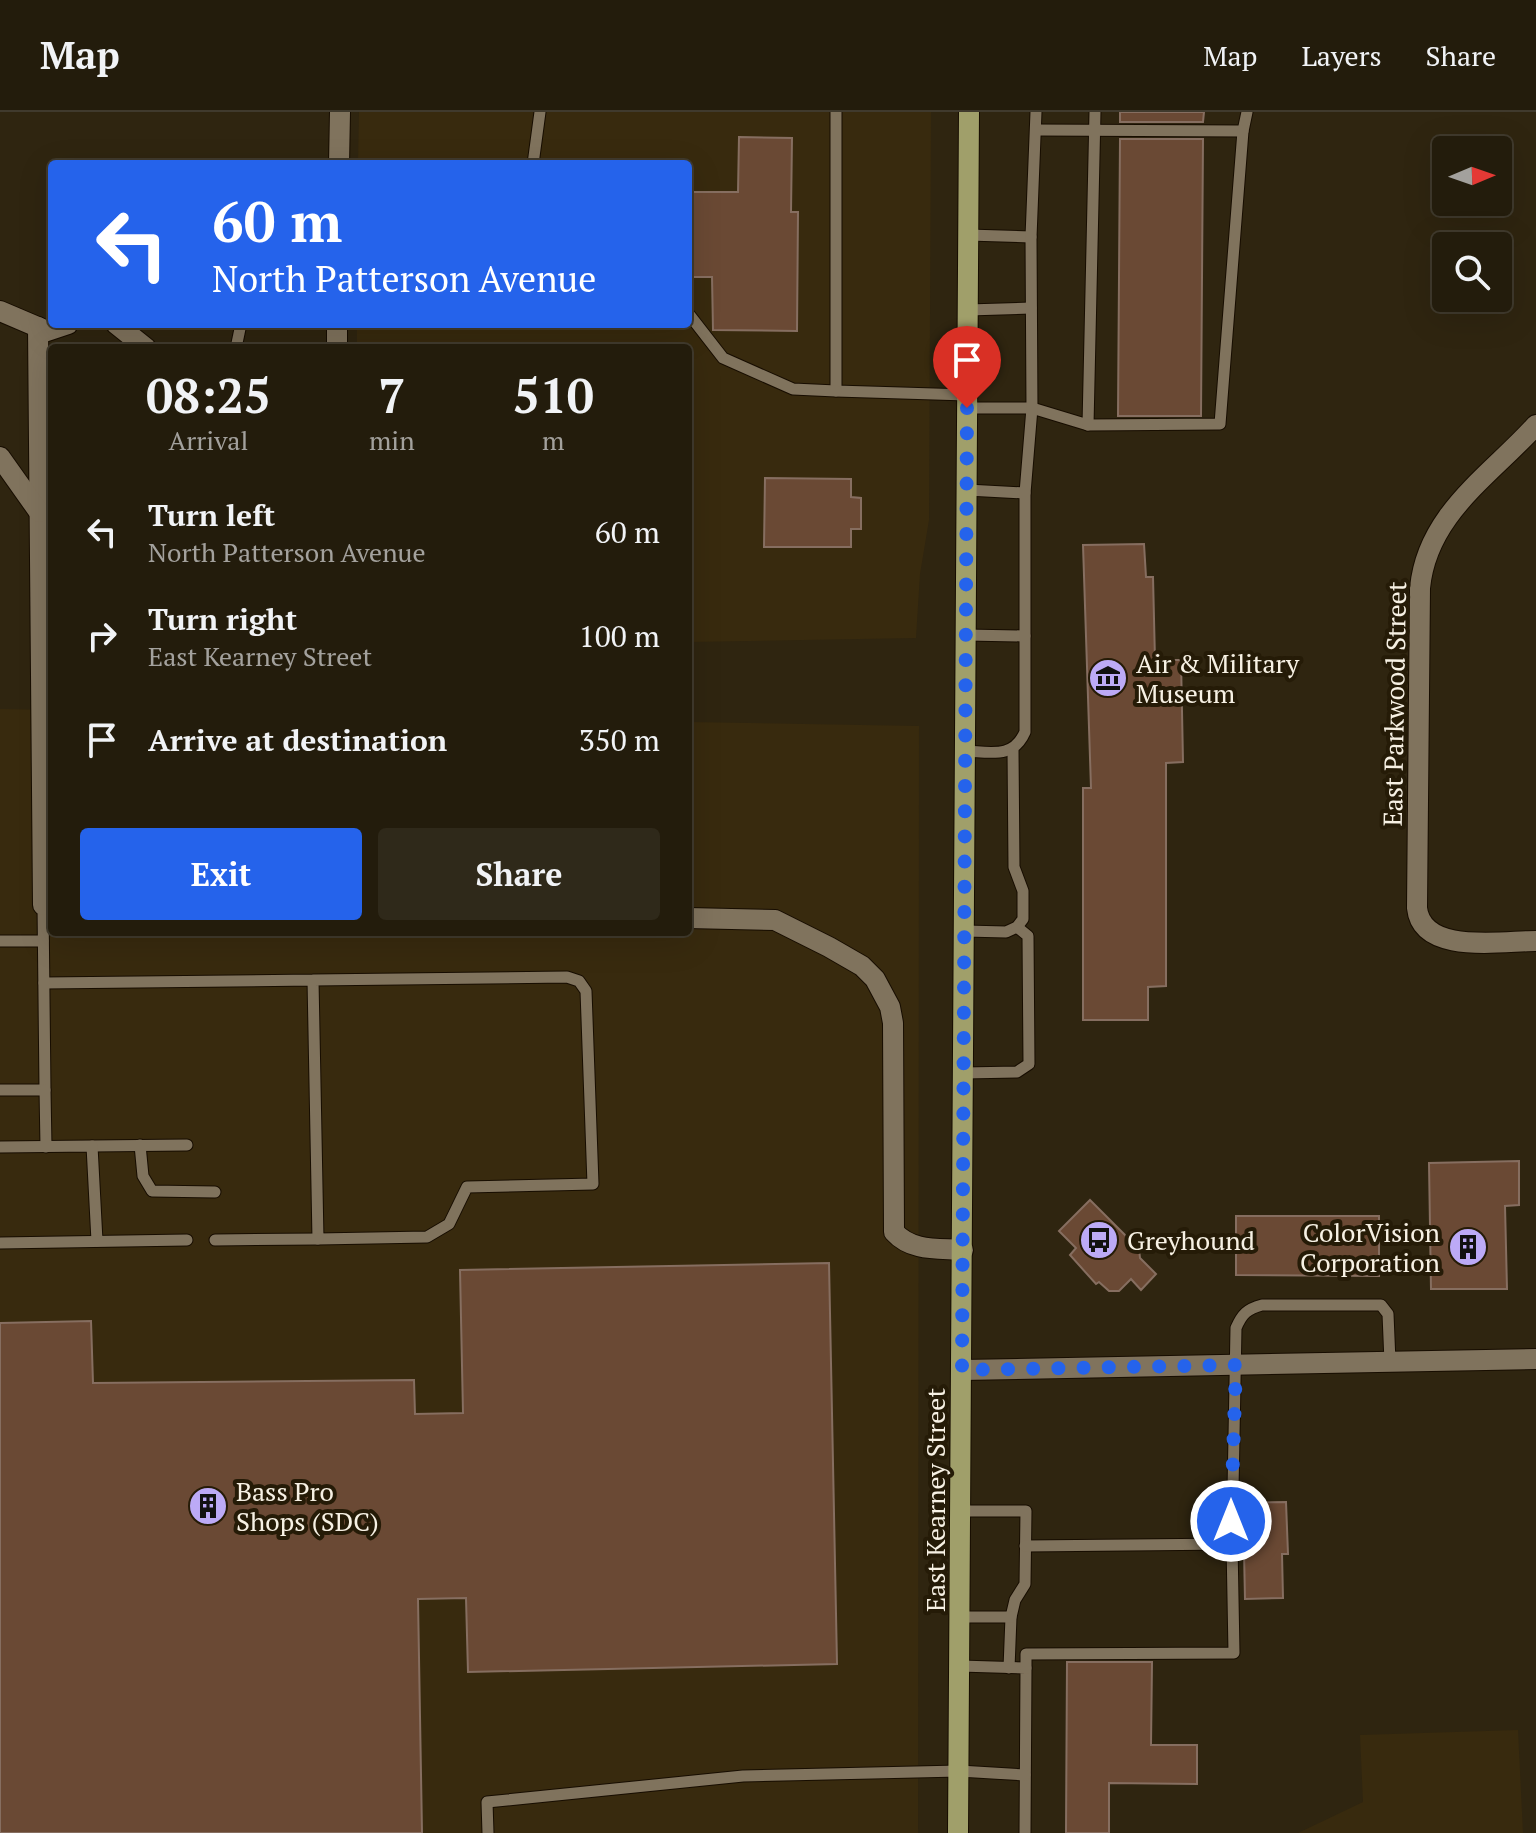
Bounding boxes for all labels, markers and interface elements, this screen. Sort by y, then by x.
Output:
text: Map [40,30,120,80]
text: Map [1203,37,1257,74]
text: Layers [1301,37,1382,74]
text: Share [1426,37,1496,74]
north arrow [1432,136,1512,216]
map controls [1432,136,1512,312]
text: 60 m [212,184,342,258]
icon: left [80,192,184,296]
button: search [1432,232,1512,312]
text: North Patterson Avenue [212,255,596,302]
pin [933,326,1001,408]
icon: arrive [945,338,989,382]
text: 08:25 [146,363,271,427]
text: 7 [378,363,405,427]
text: 510 [513,363,594,427]
text: Arrival [169,423,248,457]
text: min [369,423,415,457]
text: m [542,423,565,457]
text: Turn left [148,495,275,535]
icon: left [80,510,124,554]
text: 60 m [595,512,660,552]
text: North Patterson Avenue [148,535,426,569]
street label: East Parkwood Street [1375,581,1413,827]
text: Turn right [148,599,297,639]
icon: right [80,614,124,658]
text: 100 m [579,616,660,656]
text: East Kearney Street [148,639,372,673]
place label: Air & Military Museum [1136,646,1300,710]
museum icon: Air & Military Museum [1087,657,1129,699]
icon: arrive [80,718,124,762]
text: Arrive at destination [148,720,447,760]
text: 350 m [579,720,660,760]
button: Exit [80,828,362,920]
button: Share [378,828,660,920]
place label: ColorVision Corporation [1300,1215,1440,1279]
bus stop icon: Greyhound [1078,1219,1120,1261]
place label: Greyhound [1127,1223,1255,1257]
building icon: ColorVision Corporation [1447,1226,1489,1268]
street label: East Kearney Street [918,1388,952,1612]
place label: Bass Pro Shops (SDC) [236,1474,379,1538]
position arrow [1189,1479,1273,1563]
building icon: Bass Pro Shops (SDC) [187,1485,229,1527]

